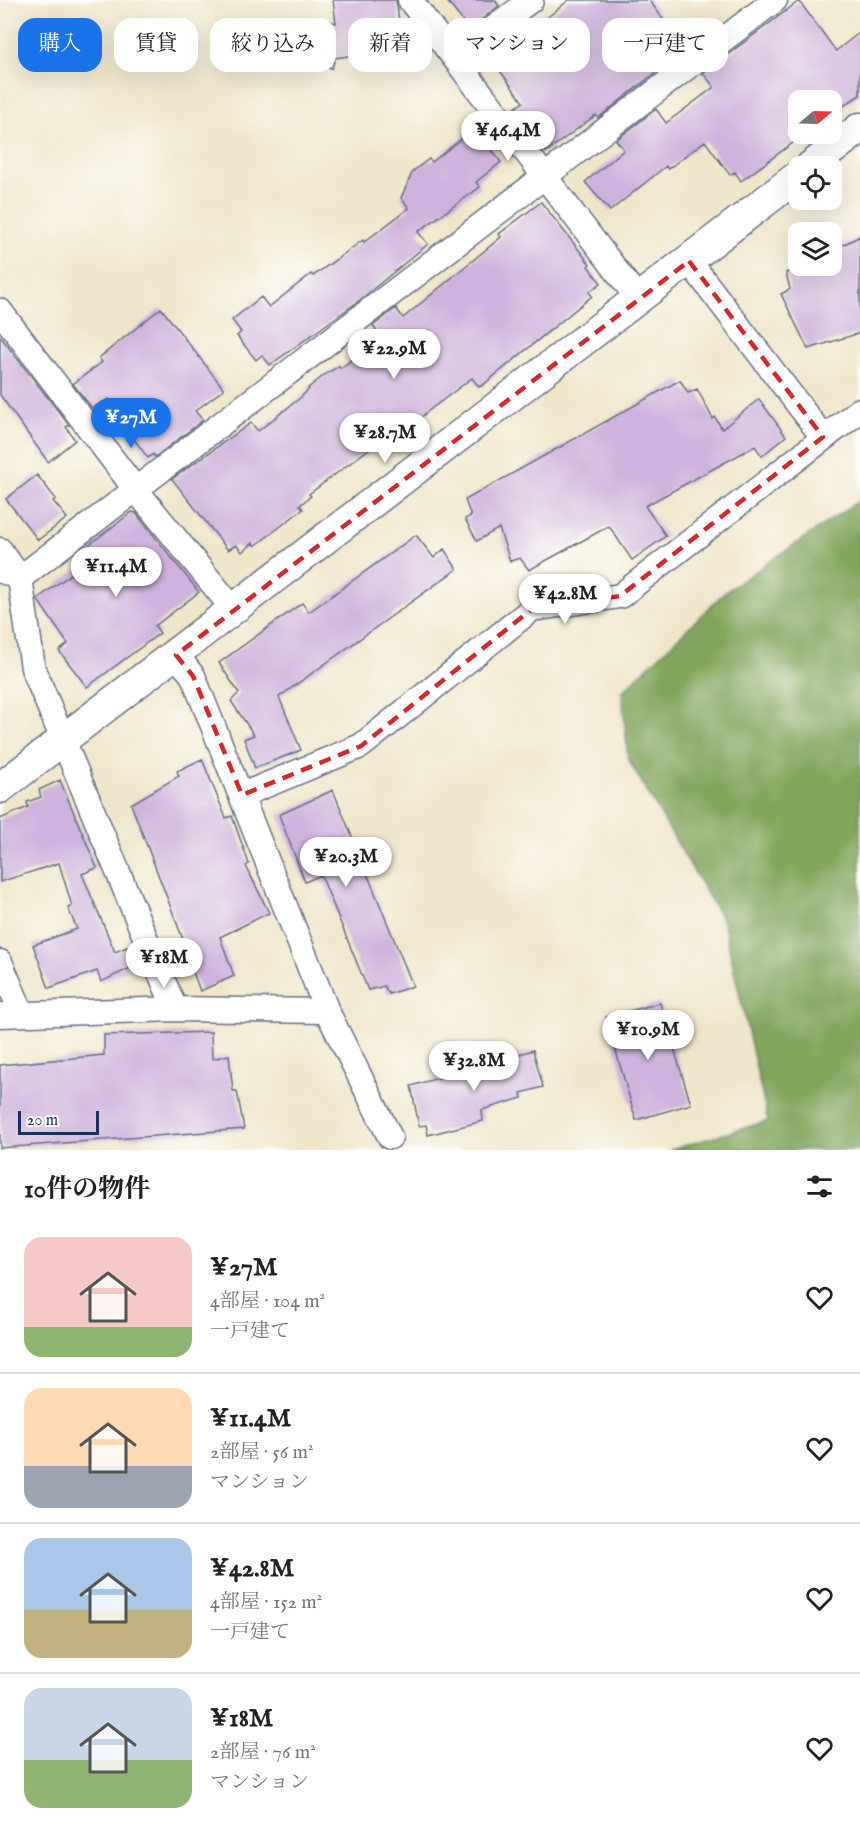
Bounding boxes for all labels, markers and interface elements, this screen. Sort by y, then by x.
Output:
chip: 購入 [18,18,102,72]
chip: 賃貸 [114,18,198,72]
chip: 絞り込み [210,18,336,72]
chip: 新着 [348,18,432,72]
chip: マンション [444,18,590,72]
chip: 一戸建て [602,18,728,72]
north arrow [788,90,842,144]
map controls [788,90,842,276]
pin: ¥46.4M [459,111,557,162]
text: ¥46.4M [475,118,541,143]
button: locate [788,156,842,210]
button: layers [788,222,842,276]
pin: ¥22.9M [345,329,443,380]
text: ¥22.9M [361,336,427,361]
pin: ¥27M [95,398,167,449]
text: ¥27M [105,405,157,430]
pin: ¥28.7M [336,413,434,464]
text: ¥28.7M [353,420,417,445]
pin: ¥11.4M [67,547,165,598]
text: ¥11.4M [85,554,147,579]
pin: ¥42.8M [516,574,614,625]
text: ¥42.8M [533,581,597,606]
pin: ¥20.3M [297,837,395,888]
text: ¥20.3M [314,844,378,869]
pin: ¥18M [128,938,200,989]
text: ¥18M [140,945,188,970]
pin: ¥10.9M [599,1010,697,1061]
text: ¥10.9M [616,1017,680,1042]
pin: ¥32.8M [425,1041,523,1092]
text: ¥32.8M [443,1048,505,1073]
scale bar [18,1108,99,1136]
text: 20 m [27,1111,58,1131]
icon: filters [803,1170,836,1203]
text: 10件の物件 [24,1173,150,1206]
text: ¥27M [210,1251,277,1284]
icon: home [72,1261,144,1333]
icon: heart [803,1281,836,1314]
text: 4部屋 · 104 m² [210,1289,325,1314]
text: 一戸建て [210,1319,290,1344]
text: ¥11.4M [210,1402,291,1435]
icon: home [72,1412,144,1484]
icon: heart [803,1432,836,1465]
text: 2部屋 · 56 m² [210,1440,314,1465]
text: マンション [210,1470,309,1495]
text: ¥42.8M [210,1552,294,1585]
icon: home [72,1562,144,1634]
icon: heart [803,1582,836,1615]
text: 4部屋 · 152 m² [210,1590,322,1615]
text: 一戸建て [210,1620,290,1645]
text: ¥18M [210,1702,273,1735]
icon: home [72,1712,144,1784]
icon: heart [803,1732,836,1765]
text: 2部屋 · 76 m² [210,1740,316,1765]
text: マンション [210,1770,309,1795]

